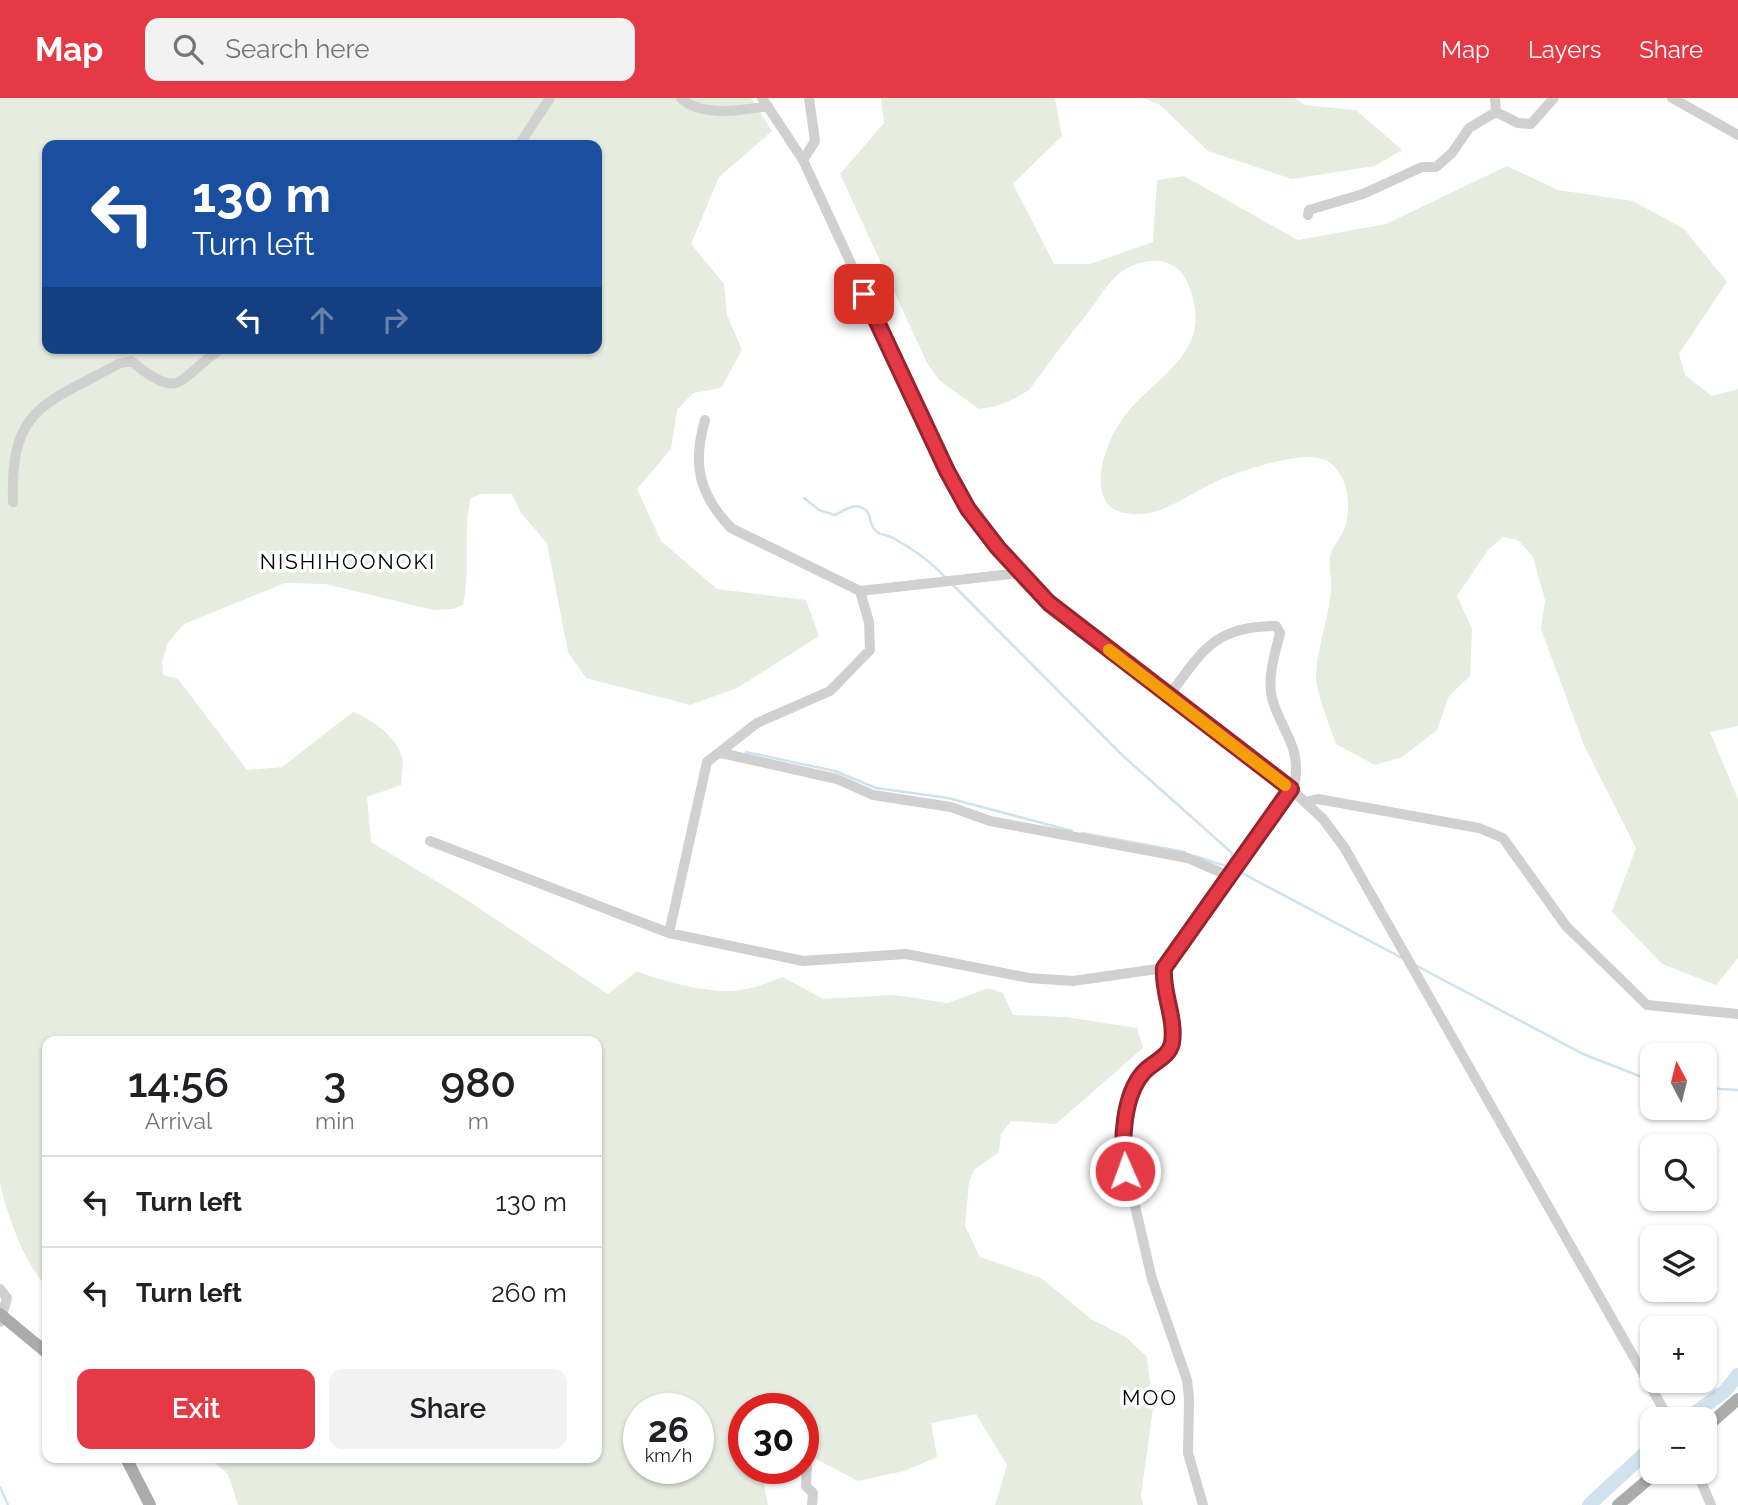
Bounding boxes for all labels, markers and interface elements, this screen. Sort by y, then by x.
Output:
search box [145,18,635,81]
text: Map [35,30,103,69]
icon: search [169,30,207,68]
text: Search here [225,34,370,64]
text: Map [1441,35,1490,64]
text: Layers [1528,35,1601,64]
text: Share [1639,35,1703,64]
text: 130 m [192,166,331,223]
icon: left [77,168,168,259]
text: Turn left [192,225,314,262]
pin [834,264,894,324]
icon: arrive [845,275,883,313]
icon: left [230,301,268,339]
icon: ahead [303,301,341,339]
icon: right [376,301,414,339]
district label: NISHIHOONOKI [260,549,436,574]
north arrow [1640,1043,1717,1120]
map controls [1640,1043,1717,1484]
text: 14:56 [128,1058,229,1107]
text: 3 [323,1058,346,1107]
text: 980 [440,1058,516,1107]
text: Arrival [145,1107,212,1134]
text: min [315,1107,355,1134]
text: m [468,1107,489,1134]
position arrow [1088,1134,1162,1208]
button: search [1640,1134,1717,1211]
icon: left [77,1183,115,1221]
text: Turn left [136,1187,242,1217]
text: 130 m [496,1187,567,1217]
button: layers [1640,1225,1717,1302]
icon: left [77,1274,115,1312]
text: Turn left [136,1278,242,1308]
text: 260 m [491,1278,567,1308]
button: + [1640,1316,1717,1393]
button: Exit [77,1369,315,1449]
button: Share [329,1369,567,1449]
district label: MOO [1122,1385,1178,1410]
speed limit sign: 30 [728,1393,819,1484]
button: − [1640,1407,1717,1484]
text: 26 [648,1409,689,1450]
text: km/h [645,1445,692,1466]

